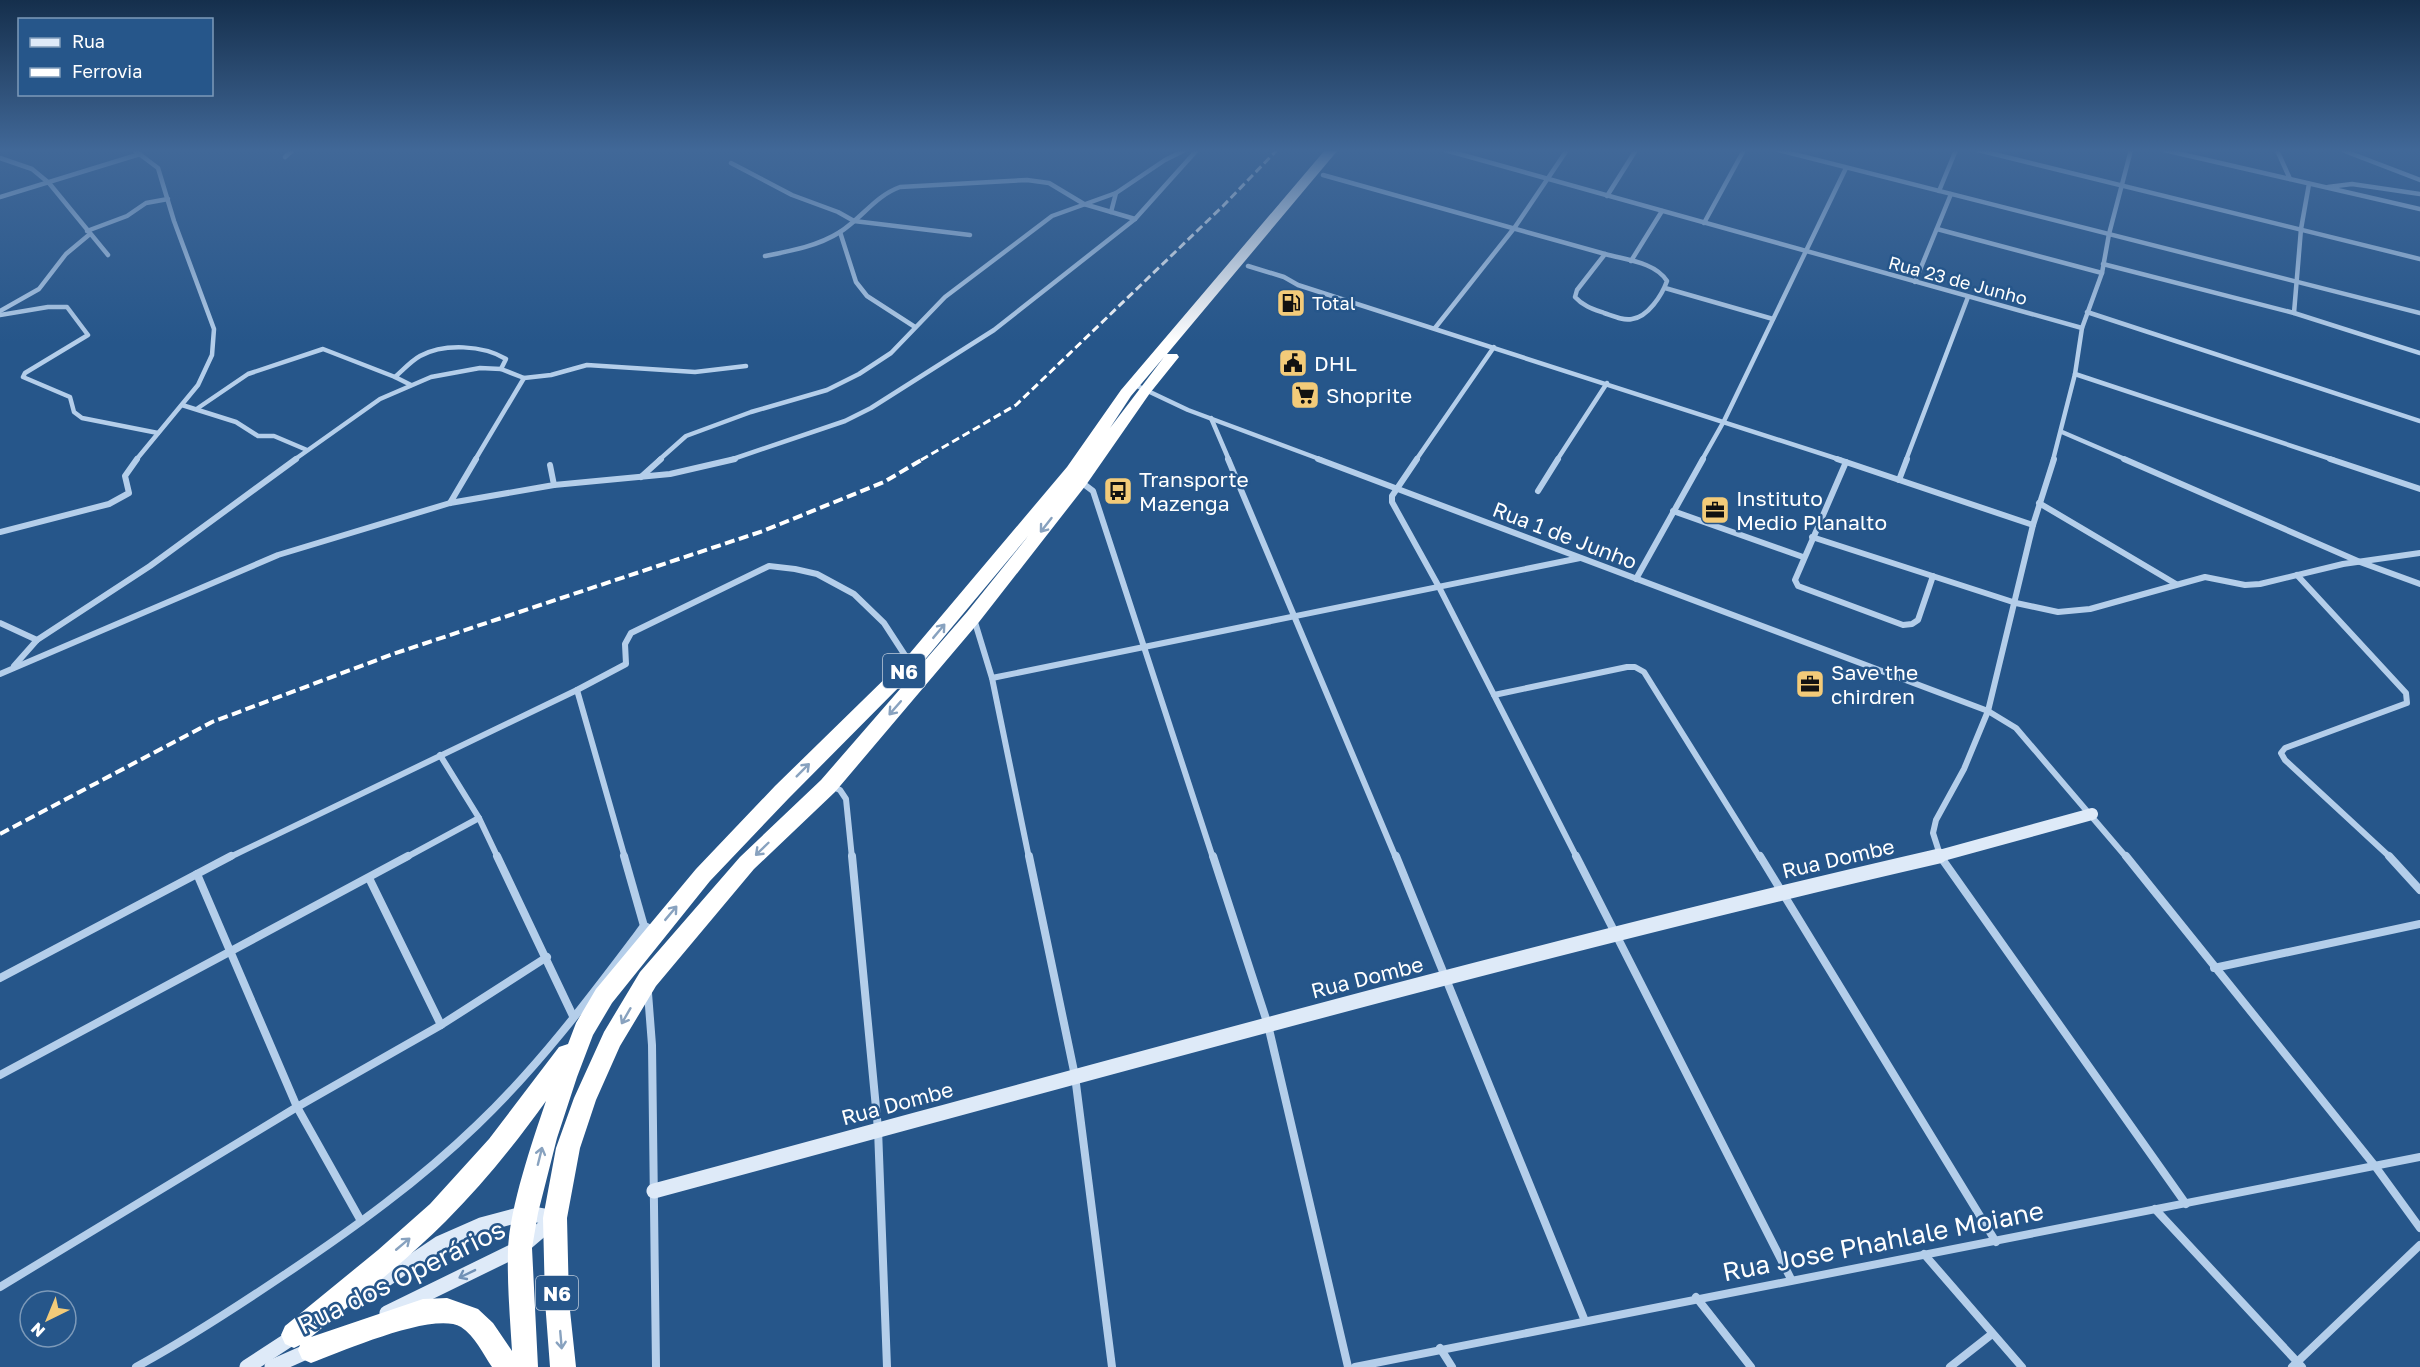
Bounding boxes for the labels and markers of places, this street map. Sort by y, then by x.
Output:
fuel station icon: Total [1275,287,1307,319]
place label: Total [1312,292,1356,314]
public building icon: DHL [1277,347,1309,379]
place label: DHL [1314,350,1357,376]
supermarket icon: Shoprite [1289,379,1321,411]
place label: Shoprite [1326,382,1412,408]
place label: Transporte Mazenga [1139,466,1249,516]
bus stop icon: Transporte Mazenga [1102,475,1134,507]
place label: Instituto Medio Planalto [1736,485,1887,535]
office icon: Instituto Medio Planalto [1699,494,1731,526]
place label: Save the chirdren [1831,659,1918,709]
office icon: Save the chirdren [1794,668,1826,700]

